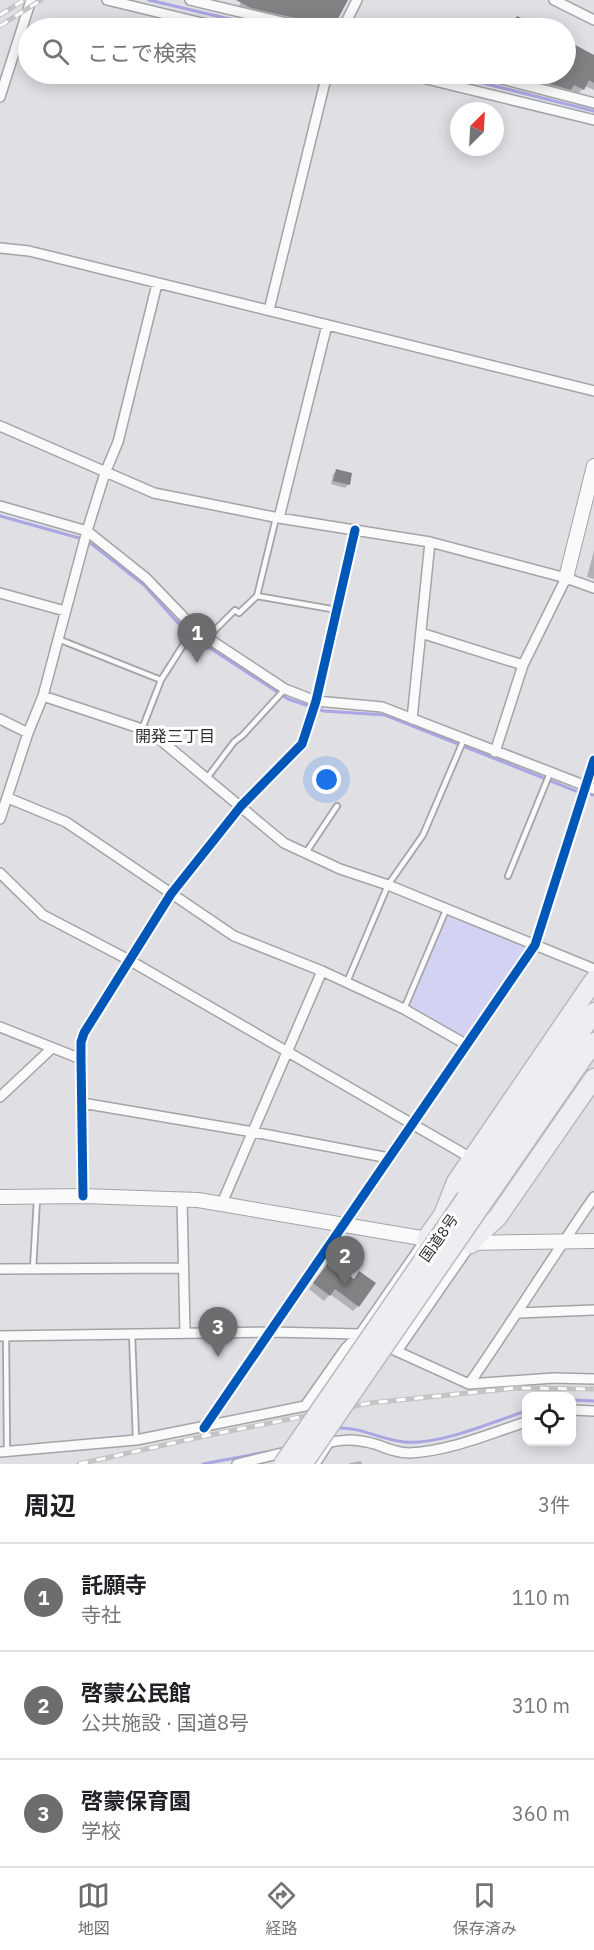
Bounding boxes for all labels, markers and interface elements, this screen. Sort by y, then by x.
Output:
search box [18,18,576,84]
icon: search [39,35,72,68]
text: ここで検索 [87,38,197,67]
north arrow [450,102,504,156]
pin: 1 [178,614,216,663]
district label: 開発三丁目 [135,726,215,746]
your location [312,765,341,794]
street label: 国道8号 [415,1210,462,1265]
pin: 2 [326,1236,364,1286]
pin: 3 [198,1308,238,1357]
map controls [522,1392,576,1446]
button: locate [522,1392,576,1446]
text: 周辺 [24,1488,76,1522]
text: 3件 [538,1491,570,1518]
text: 託願寺 [81,1570,147,1599]
text: 1 [38,1584,50,1611]
text: 110 m [512,1584,570,1611]
text: 寺社 [81,1601,121,1628]
text: 啓蒙公民館 [81,1678,191,1707]
text: 2 [38,1692,50,1719]
text: 310 m [512,1692,570,1719]
text: 公共施設 · 国道8号 [81,1709,249,1736]
text: 啓蒙保育園 [81,1786,191,1815]
text: 3 [38,1800,50,1827]
text: 360 m [512,1800,570,1827]
text: 学校 [81,1817,121,1844]
tab: 地図 [77,1879,110,1939]
tab: 経路 [265,1879,298,1939]
tab: 保存済み [453,1879,517,1939]

